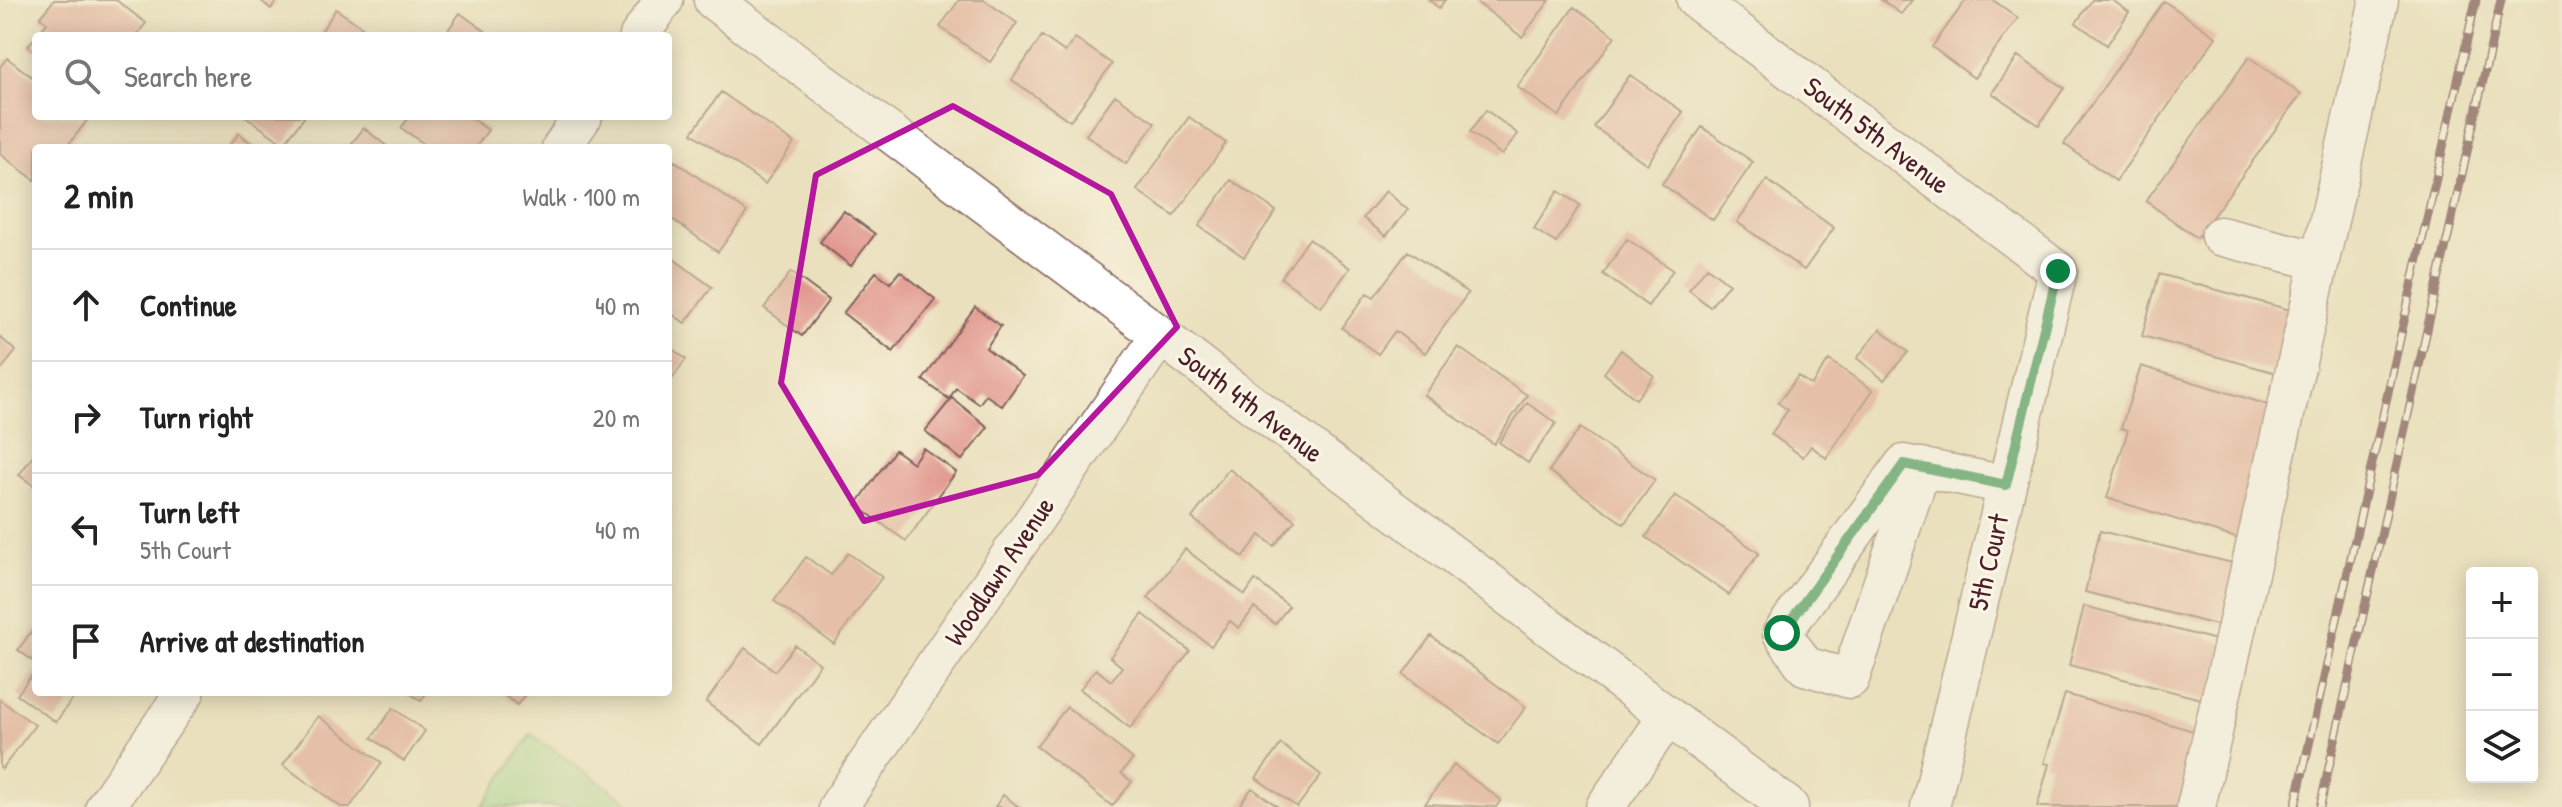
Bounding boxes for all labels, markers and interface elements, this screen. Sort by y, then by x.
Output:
search box [32,32,672,120]
icon: search [60,54,104,98]
text: Search here [124,56,252,96]
street label: South 5th Avenue [1796,68,1958,202]
text: 2 min [64,173,134,219]
text: Walk · 100 m [523,179,640,214]
route end [2040,253,2076,289]
icon: ahead [64,283,108,327]
text: Continue [140,285,237,325]
text: 40 m [595,288,640,323]
street label: South 4th Avenue [1171,337,1331,471]
icon: right [64,395,108,439]
text: Turn right [140,397,253,437]
text: 20 m [593,400,640,435]
street label: Woodlawn Avenue [935,489,1063,653]
text: Turn left [140,492,239,532]
icon: left [64,507,108,551]
street label: 5th Court [1958,510,2018,614]
text: 40 m [595,512,640,547]
text: 5th Court [140,532,231,567]
map controls [2466,567,2538,783]
button: + [2466,567,2538,639]
route start [1764,615,1800,651]
icon: arrive [64,619,108,663]
text: Arrive at destination [140,621,365,661]
button: − [2466,639,2538,711]
button: layers [2466,711,2538,783]

